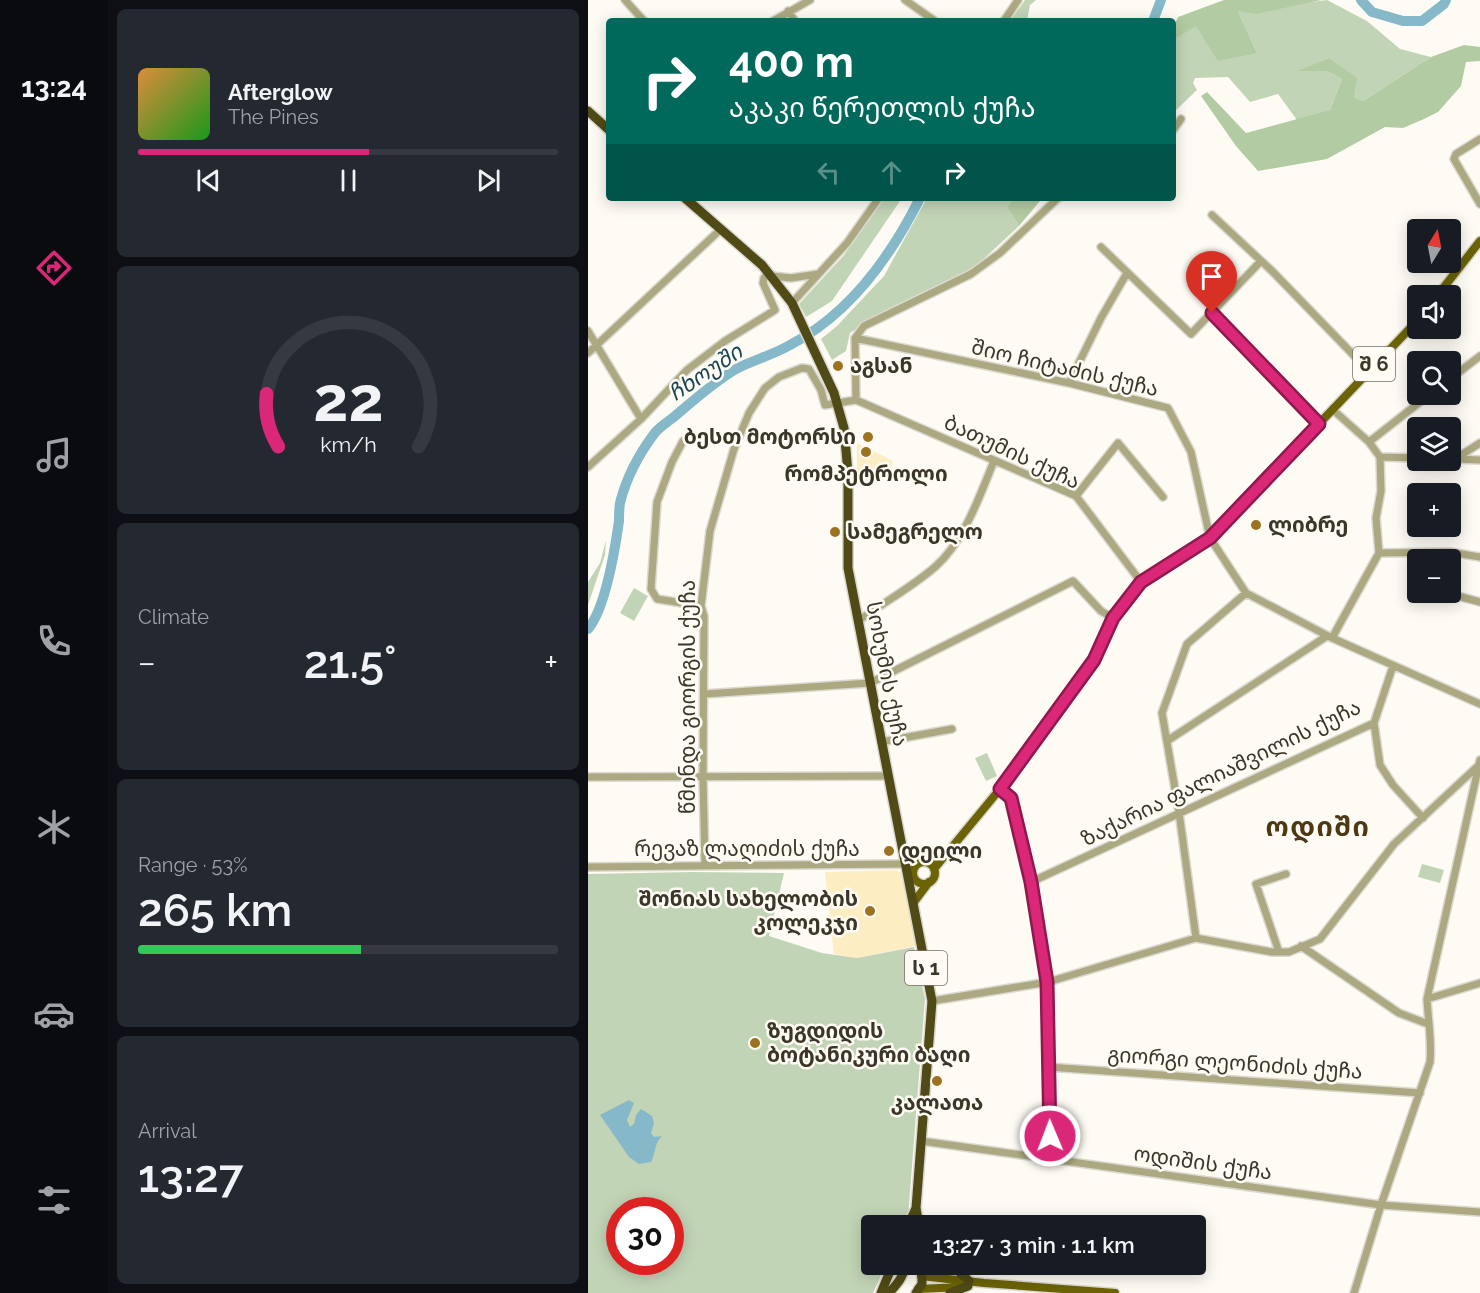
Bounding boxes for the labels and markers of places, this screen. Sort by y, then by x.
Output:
pin [1186,251,1237,313]
place label: აგსან [850,353,913,378]
marker: აგსან [831,359,845,373]
place label: ბესთ მოტორსი [684,424,856,449]
marker: ბესთ მოტორსი [861,430,875,444]
marker: რომპეტროლი [859,445,873,459]
place label: რომპეტროლი [784,461,948,487]
place label: ლიბრე [1268,512,1348,538]
marker: ლიბრე [1249,518,1263,532]
place label: სამეგრელო [847,519,983,545]
marker: სამეგრელო [828,525,842,539]
place label: დეილი [901,838,982,864]
marker: დეილი [882,844,896,858]
place label: შონიას სახელობის კოლეკჯი [638,886,858,936]
marker: შონიას სახელობის კოლეკჯი [863,904,877,918]
place label: ზუგდიდის ბოტანიკური ბაღი [767,1018,970,1068]
marker: ზუგდიდის ბოტანიკური ბაღი [748,1036,762,1050]
marker: კალათა [930,1074,944,1088]
place label: კალათა [891,1090,983,1116]

